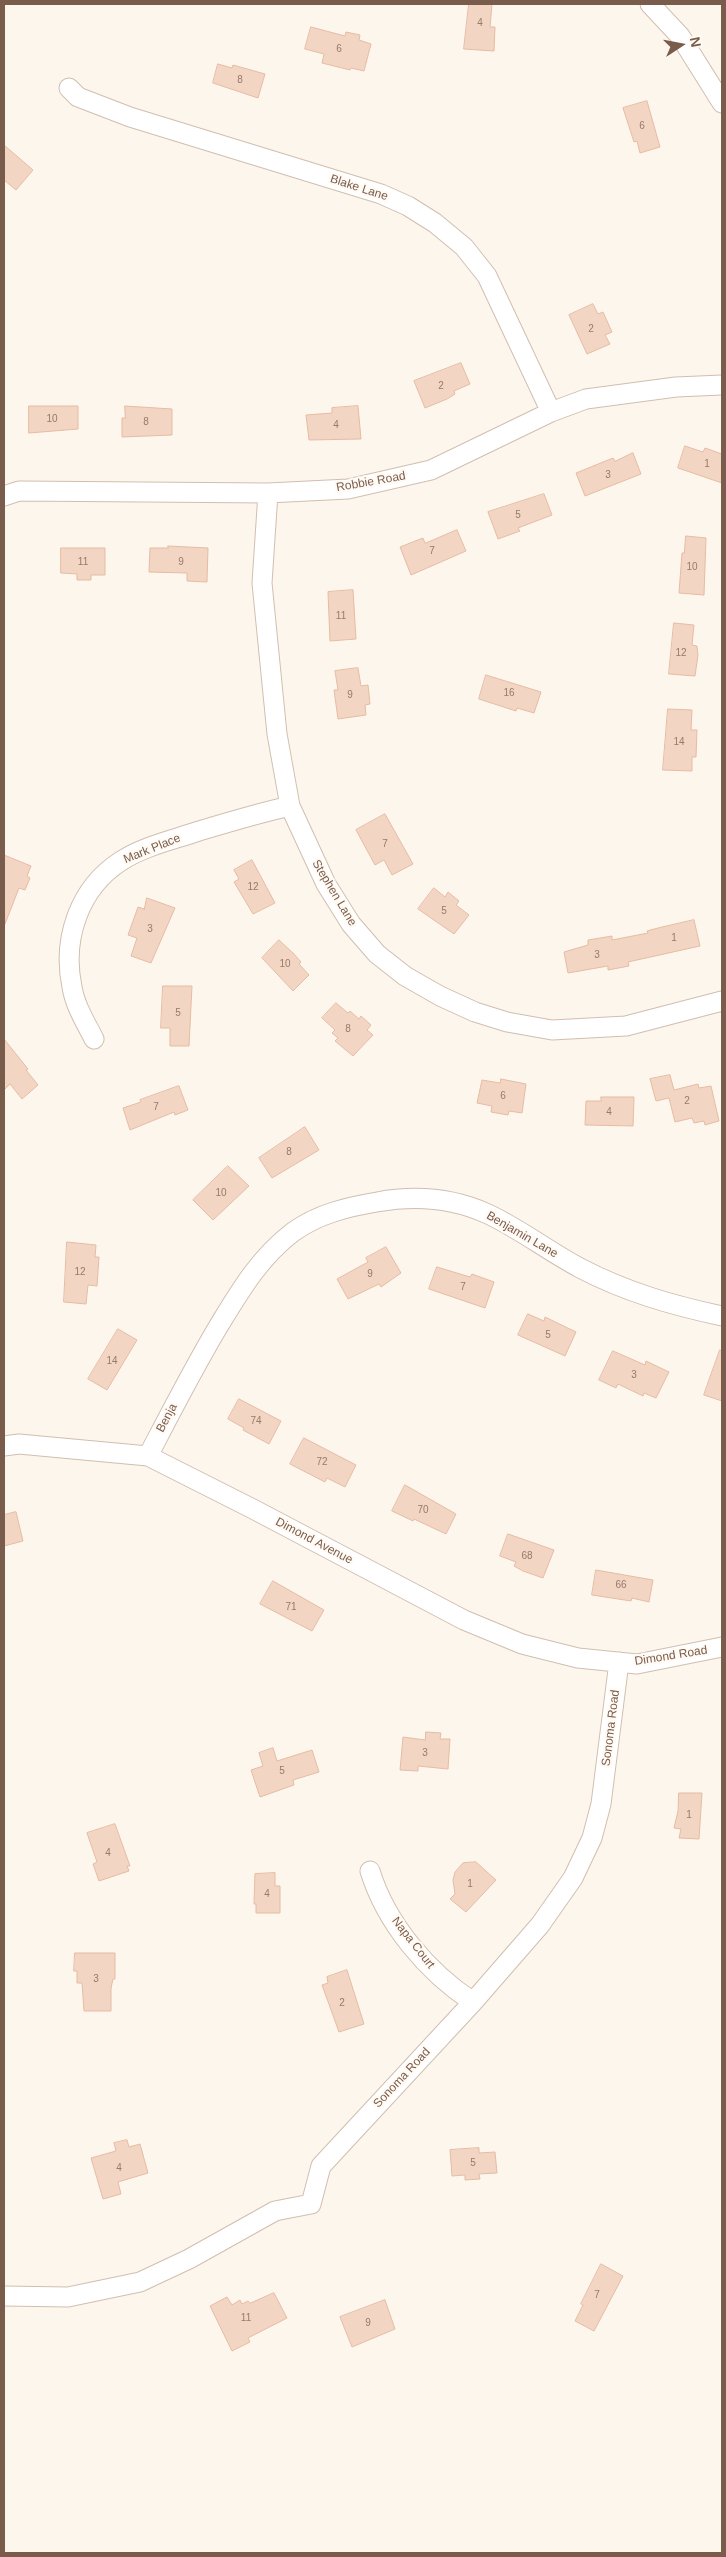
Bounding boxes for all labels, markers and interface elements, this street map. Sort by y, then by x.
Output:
house number: 4 [477,17,483,29]
north arrow [656,20,706,70]
text: N [687,36,705,49]
house number: 6 [336,43,342,55]
house number: 8 [237,74,243,86]
house number: 6 [639,120,645,132]
street label: Blake Lane [328,172,390,204]
house number: 2 [588,323,594,335]
house number: 2 [438,380,444,392]
house number: 10 [46,413,58,425]
house number: 8 [143,416,149,428]
house number: 4 [333,419,339,431]
house number: 1 [704,458,710,470]
street label: Robbie Road [335,469,407,495]
house number: 3 [605,469,611,481]
house number: 5 [515,509,521,521]
house number: 7 [429,545,435,557]
house number: 11 [78,556,88,568]
house number: 9 [178,556,184,568]
house number: 10 [686,561,698,573]
house number: 11 [336,610,346,622]
house number: 12 [675,647,687,659]
house number: 16 [503,687,515,699]
house number: 9 [347,689,353,701]
house number: 14 [673,736,685,748]
street label: Mark Place [121,831,183,867]
house number: 7 [382,838,388,850]
street label: Stephen Lane [309,857,359,929]
house number: 12 [247,881,259,893]
house number: 5 [441,905,447,917]
house number: 3 [147,923,153,935]
house number: 1 [671,932,677,944]
house number: 3 [594,949,600,961]
house number: 10 [279,958,291,970]
house number: 5 [175,1007,181,1019]
house number: 8 [345,1023,351,1035]
house number: 6 [500,1090,506,1102]
house number: 2 [684,1095,690,1107]
house number: 7 [153,1101,159,1113]
house number: 4 [606,1106,612,1118]
house number: 8 [286,1146,292,1158]
house number: 10 [215,1187,227,1199]
street label: Benjamin Lane [484,1209,560,1261]
house number: 12 [74,1266,86,1278]
house number: 9 [367,1268,373,1280]
house number: 7 [460,1281,466,1293]
house number: 5 [545,1329,551,1341]
house number: 14 [106,1355,118,1367]
house number: 3 [631,1369,637,1381]
street label: Benja [153,1401,181,1435]
house number: 74 [250,1415,262,1427]
house number: 72 [316,1456,328,1468]
house number: 70 [417,1504,429,1516]
street label: Dimond Avenue [273,1515,355,1567]
house number: 68 [521,1550,533,1562]
house number: 66 [615,1579,627,1591]
house number: 71 [285,1601,297,1613]
street label: Dimond Road [634,1643,708,1669]
street label: Sonoma Road [599,1689,623,1767]
house number: 3 [422,1747,428,1759]
house number: 5 [279,1765,285,1777]
house number: 1 [686,1809,692,1821]
house number: 4 [105,1847,111,1859]
house number: 1 [467,1878,473,1890]
house number: 4 [264,1888,270,1900]
street label: Napa Court [388,1914,438,1972]
house number: 3 [93,1973,99,1985]
house number: 2 [339,1997,345,2009]
street label: Sonoma Road [371,2045,433,2111]
house number: 5 [470,2157,476,2169]
house number: 4 [116,2162,122,2174]
house number: 7 [594,2289,600,2301]
house number: 11 [241,2312,251,2324]
house number: 9 [365,2317,371,2329]

